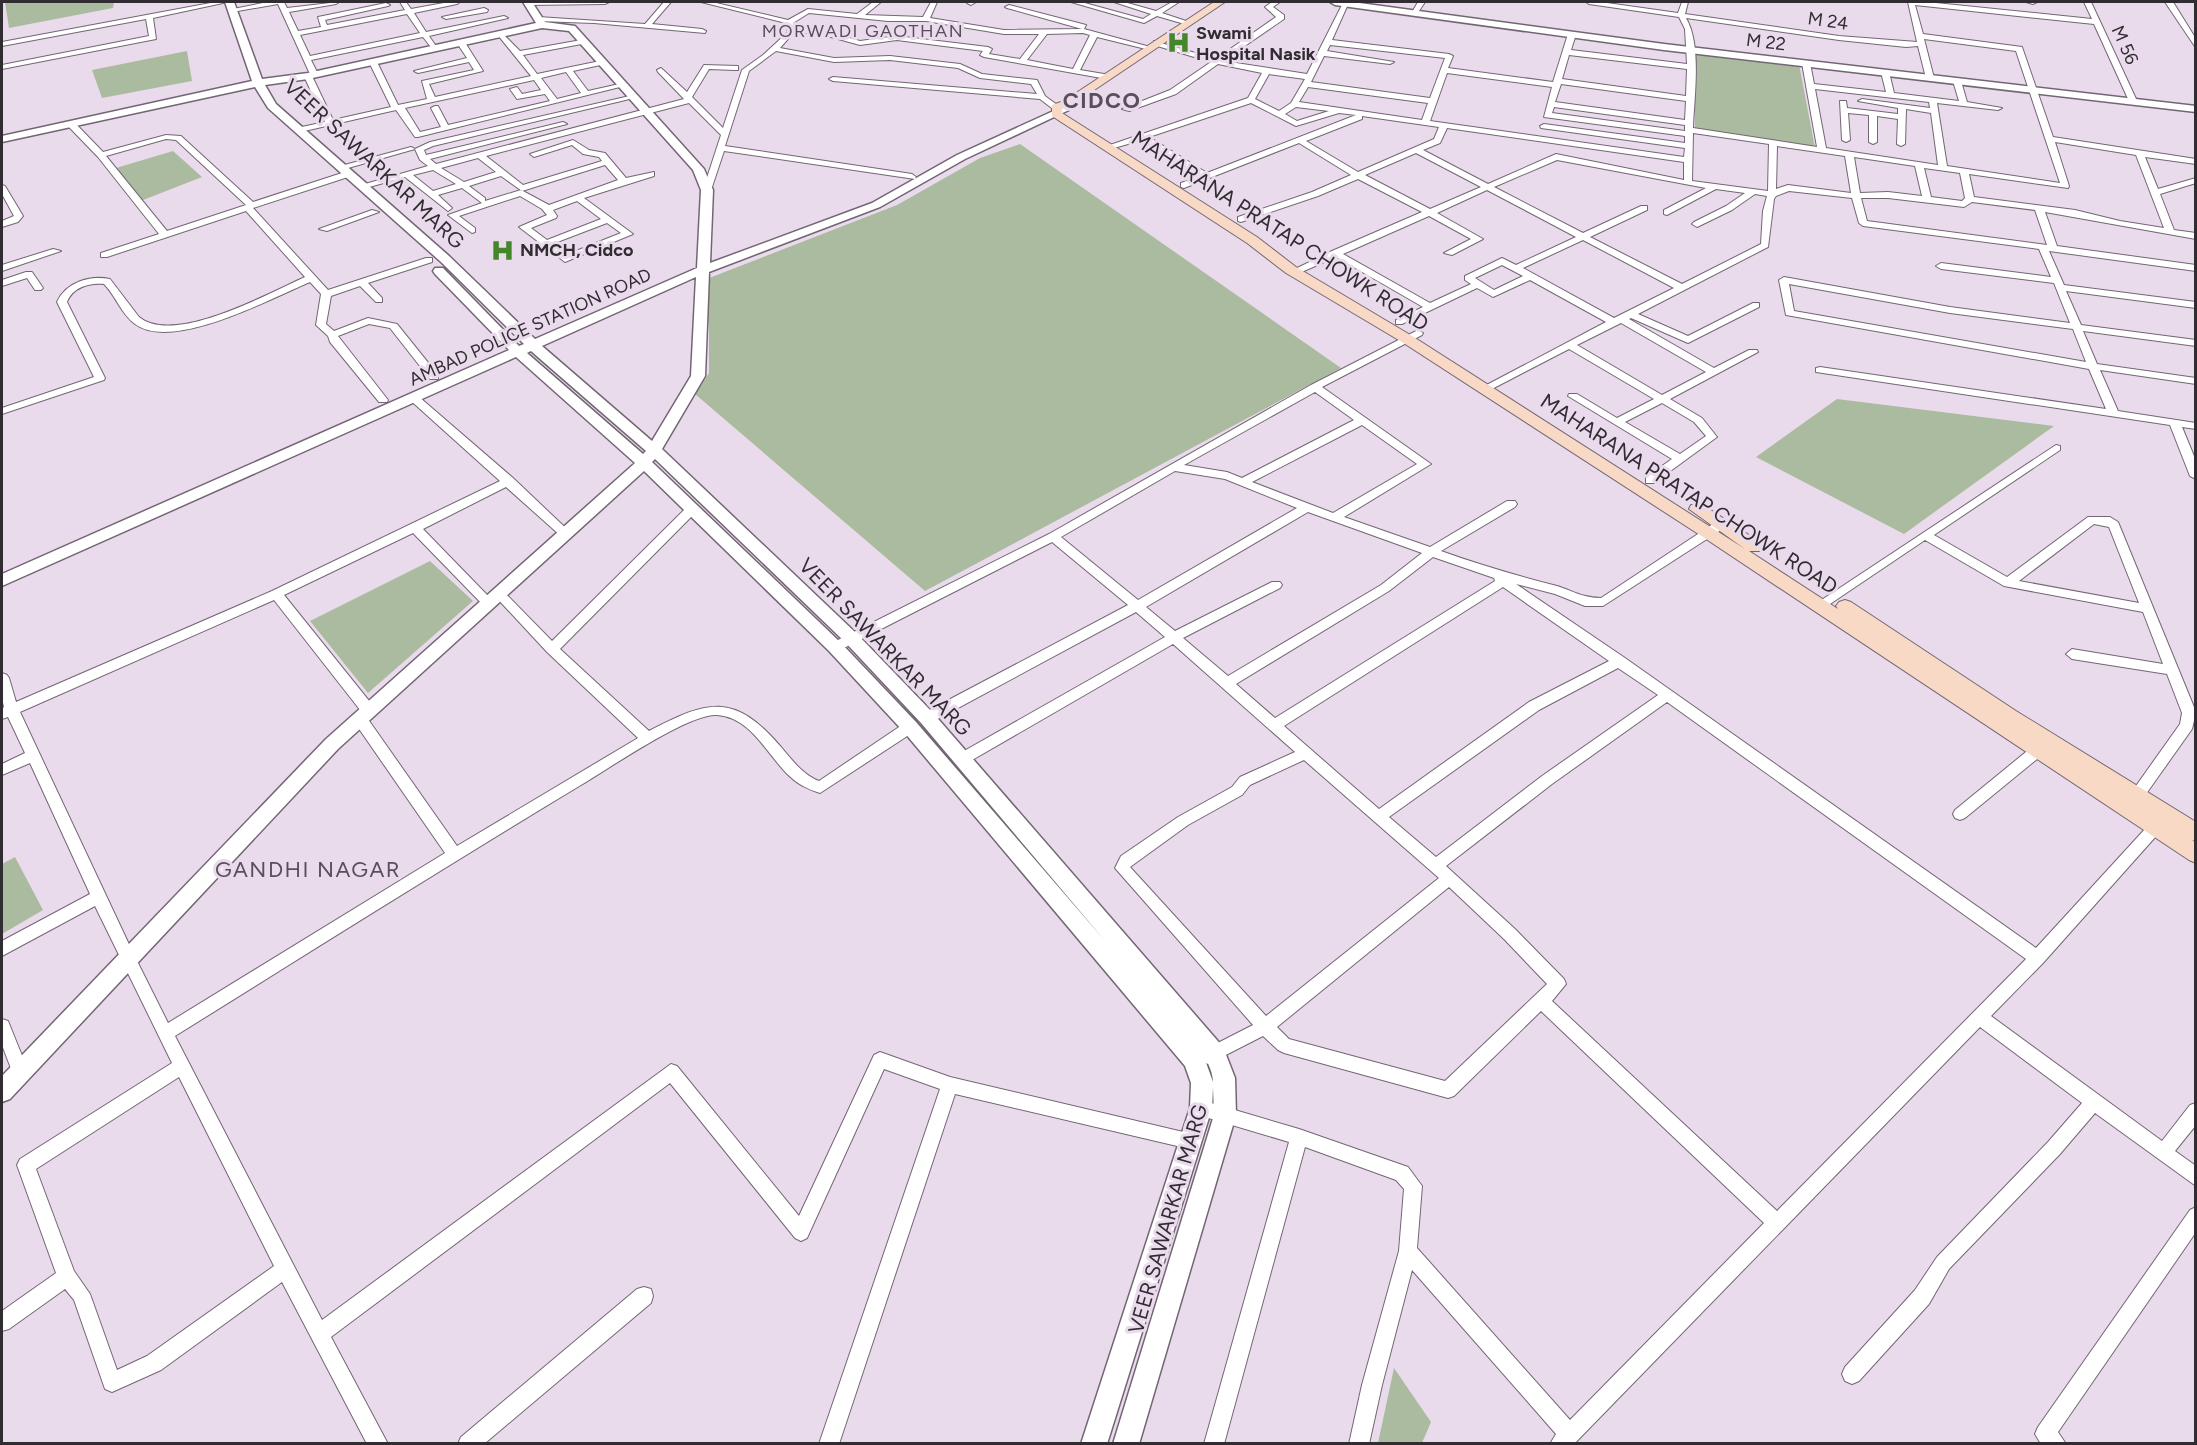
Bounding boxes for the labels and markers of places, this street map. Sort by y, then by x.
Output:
place label: Swami Hospital Nasik [1196,22,1316,65]
hospital icon: Swami Hospital Nasik [1165,30,1191,56]
hospital icon: NMCH, Cidco [489,237,515,263]
place label: NMCH, Cidco [520,239,634,261]

